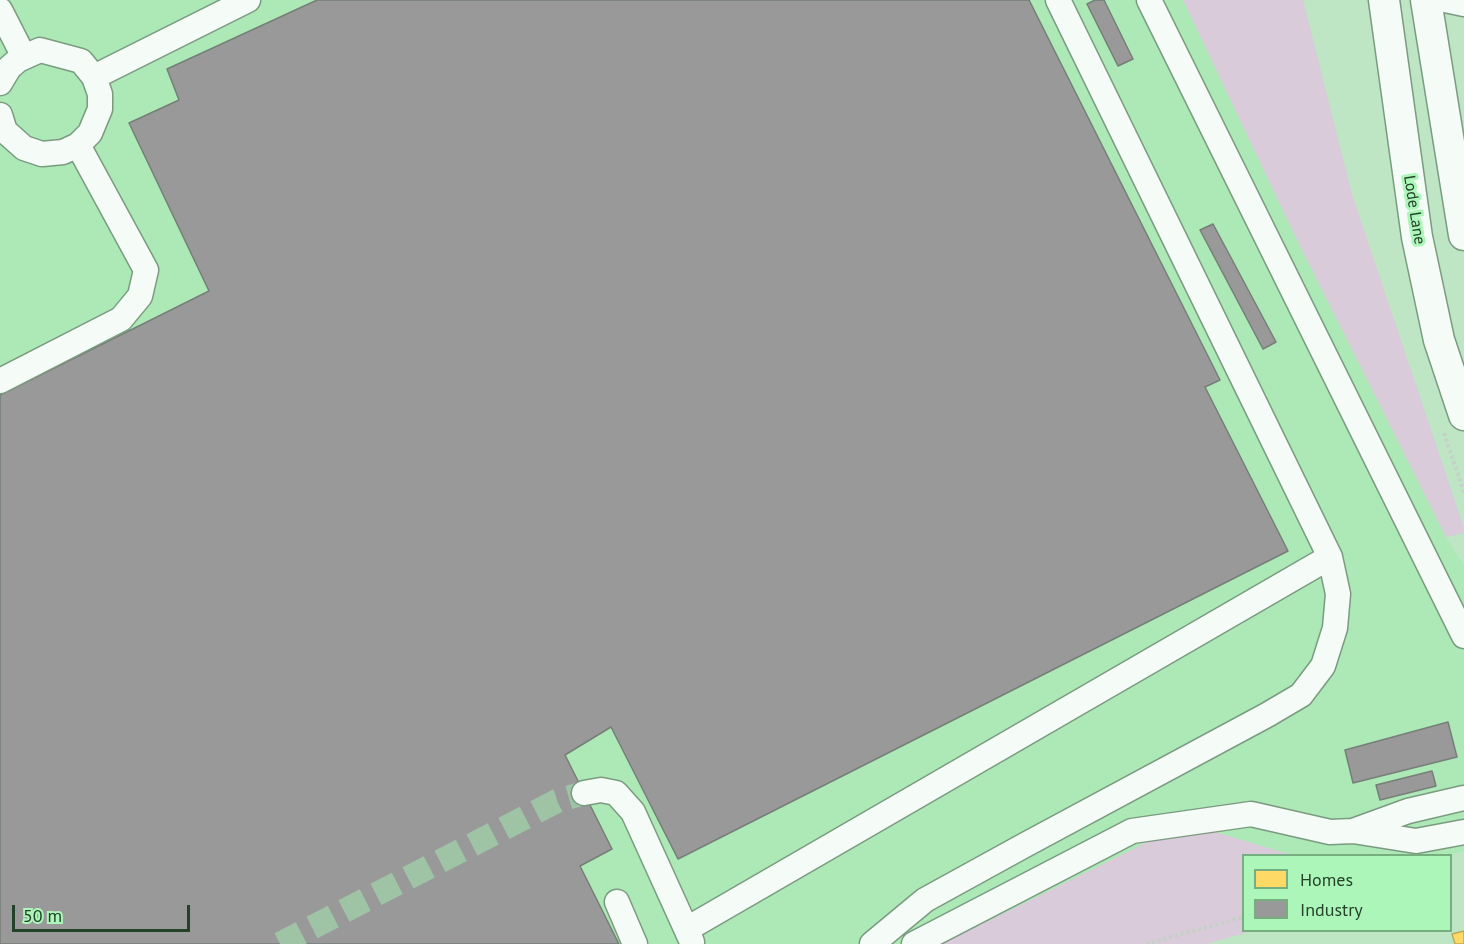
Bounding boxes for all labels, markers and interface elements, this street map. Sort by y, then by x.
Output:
street label: Lode Lane [1399,174,1429,246]
legend [1242,854,1452,932]
text: Homes [1300,868,1353,891]
scale bar [15,893,194,931]
text: Industry [1300,898,1363,921]
text: 50 m [23,904,62,927]

